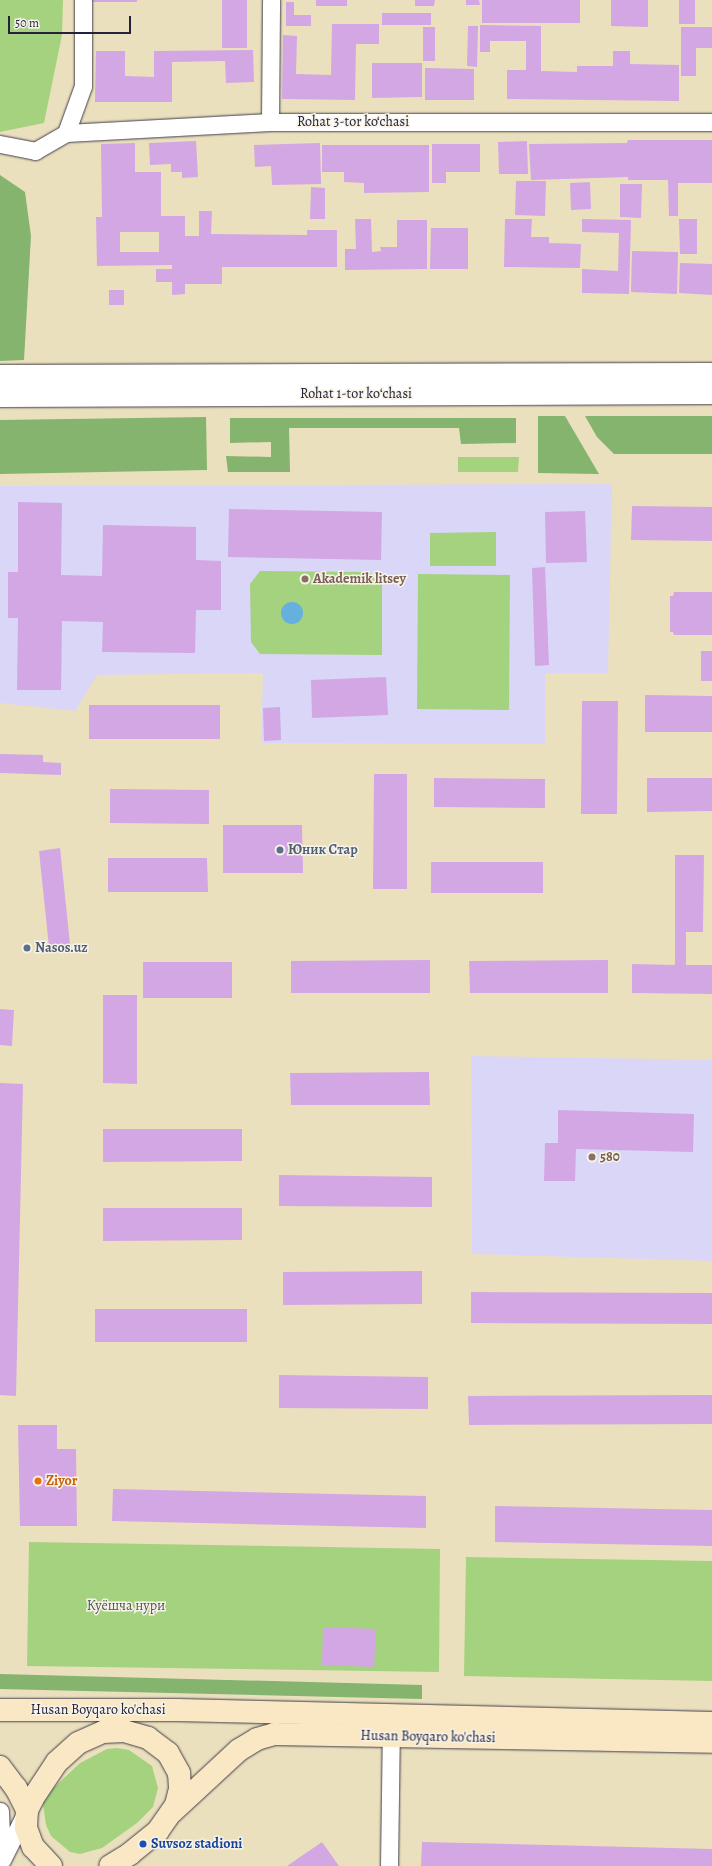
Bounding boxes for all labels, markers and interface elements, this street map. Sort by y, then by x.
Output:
scale bar [10,8,133,34]
text: 50 m [15,15,39,31]
street label: Rohat 3-tor ko‘chasi [297,114,409,130]
street label: Rohat 1-tor koʻchasi [300,386,412,402]
place label: Akademik litsey [313,571,406,587]
marker: Akademik litsey [300,574,310,584]
place label: Юник Стар [288,842,358,858]
marker: Юник Стар [275,845,285,855]
place label: Nasos.uz [35,940,88,956]
marker: Nasos.uz [22,943,32,953]
place label: 580 [600,1149,620,1165]
marker: 580 [587,1152,597,1162]
place label: Ziyor [46,1473,77,1489]
marker: Ziyor [33,1476,43,1486]
park label: Куёшча нури [87,1598,165,1614]
street label: Husan Boyqaro ko'chasi [30,1702,166,1718]
street label: Husan Boyqaro ko'chasi [360,1727,496,1747]
place label: Suvsoz stadioni [151,1836,242,1852]
marker: Suvsoz stadioni [138,1839,148,1849]

